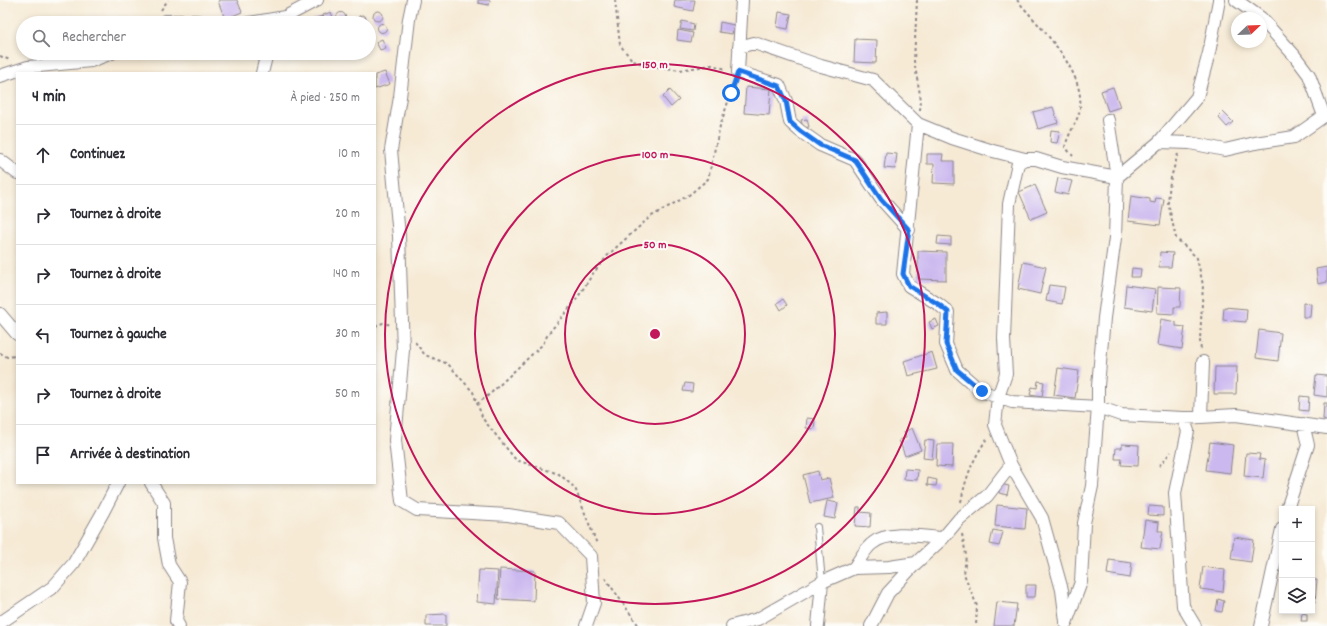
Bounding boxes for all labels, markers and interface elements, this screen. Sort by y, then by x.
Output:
north arrow [1231,12,1267,48]
search box [16,16,376,60]
icon: search [30,27,52,49]
text: Rechercher [62,27,126,49]
text: 150 m [642,57,668,74]
route start [722,84,740,102]
text: 4 min [32,86,66,110]
text: À pied · 250 m [290,89,360,108]
icon: ahead [32,144,54,166]
text: Continuez [70,144,125,166]
text: 10 m [338,145,360,164]
text: 100 m [642,147,668,164]
icon: right [32,204,54,226]
text: Tournez à droite [70,204,161,226]
text: 20 m [335,205,360,224]
text: 50 m [643,237,667,254]
icon: right [32,264,54,286]
text: Tournez à droite [70,264,161,286]
text: 140 m [333,265,360,284]
icon: left [32,324,54,346]
text: Tournez à gauche [70,324,167,346]
text: 30 m [335,325,360,344]
centre of rings [648,327,662,341]
route end [973,382,991,400]
icon: right [32,384,54,406]
text: Tournez à droite [70,384,161,406]
text: 50 m [335,385,360,404]
icon: arrive [32,444,54,466]
text: Arrivée à destination [70,444,190,466]
map controls [1279,506,1315,614]
button: + [1279,506,1315,542]
button: − [1279,542,1315,578]
button: layers [1279,578,1315,614]

